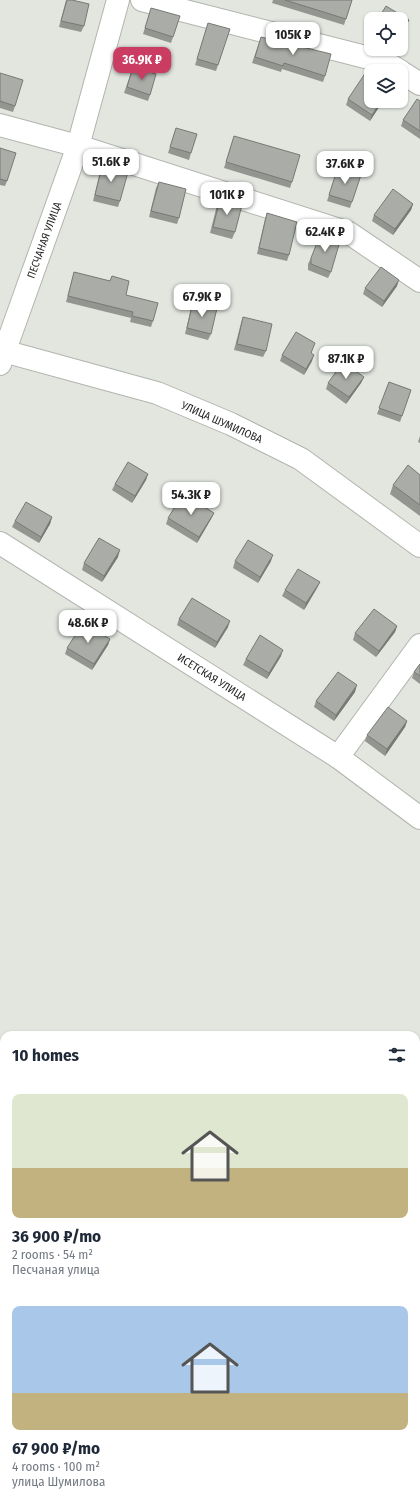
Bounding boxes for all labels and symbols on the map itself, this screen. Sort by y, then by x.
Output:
pin: 105K ₽ [260,22,326,56]
pin: 36.9K ₽ [105,47,179,81]
pin: 51.6K ₽ [74,149,148,183]
pin: 37.6K ₽ [308,151,382,185]
pin: 101K ₽ [194,182,260,216]
street label: ПЕСЧАНАЯ УЛИЦА [25,200,64,280]
pin: 62.4K ₽ [288,219,362,253]
pin: 67.9K ₽ [165,284,239,318]
pin: 87.1K ₽ [309,346,383,380]
street label: УЛИЦА ШУМИЛОВА [178,398,264,446]
pin: 54.3K ₽ [154,482,228,516]
pin: 48.6K ₽ [51,610,125,644]
street label: ИСЕТСКАЯ УЛИЦА [175,651,249,704]

